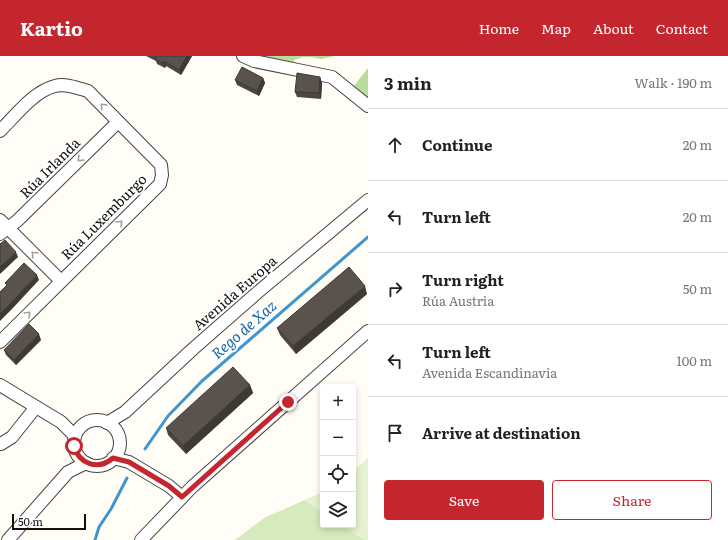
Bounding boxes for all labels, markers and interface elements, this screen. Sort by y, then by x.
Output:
text: Kartio [20,14,83,42]
text: Home [479,18,519,38]
text: Map [541,18,571,38]
text: About [593,18,634,38]
text: Contact [656,18,708,38]
text: 3 min [384,70,432,95]
text: Walk · 190 m [634,73,712,92]
one-way arrow [100,103,108,111]
street label: Rúa Irlanda [15,132,84,202]
text: Continue [422,133,492,156]
icon: ahead [384,134,406,156]
text: 20 m [683,135,712,154]
one-way arrow [77,154,85,162]
street label: Rúa Luxemburgo [56,169,151,264]
text: Turn left [422,205,491,228]
icon: left [384,206,406,228]
text: 20 m [683,207,712,226]
one-way arrow [115,220,123,228]
street label: Avenida Europa [188,250,281,334]
one-way arrow [31,251,39,259]
text: Turn right [422,268,504,291]
icon: right [384,278,406,300]
text: 50 m [683,279,712,298]
text: Rúa Austria [422,291,494,310]
water label: Rego de Xaz [205,294,281,364]
one-way arrow [23,311,31,319]
text: Turn left [422,340,491,363]
icon: left [384,350,406,372]
text: 100 m [676,351,712,370]
text: Avenida Escandinavia [422,363,557,382]
map controls [320,384,356,528]
button: + [320,384,356,420]
route end [279,393,297,411]
button: − [320,420,356,456]
text: Arrive at destination [422,421,581,444]
icon: arrive [384,422,406,444]
route start [65,437,83,455]
button: locate [320,456,356,492]
button: Save [384,480,544,520]
button: Share [552,480,712,520]
button: layers [320,492,356,528]
scale bar [12,512,86,531]
text: 50 m [18,513,43,529]

